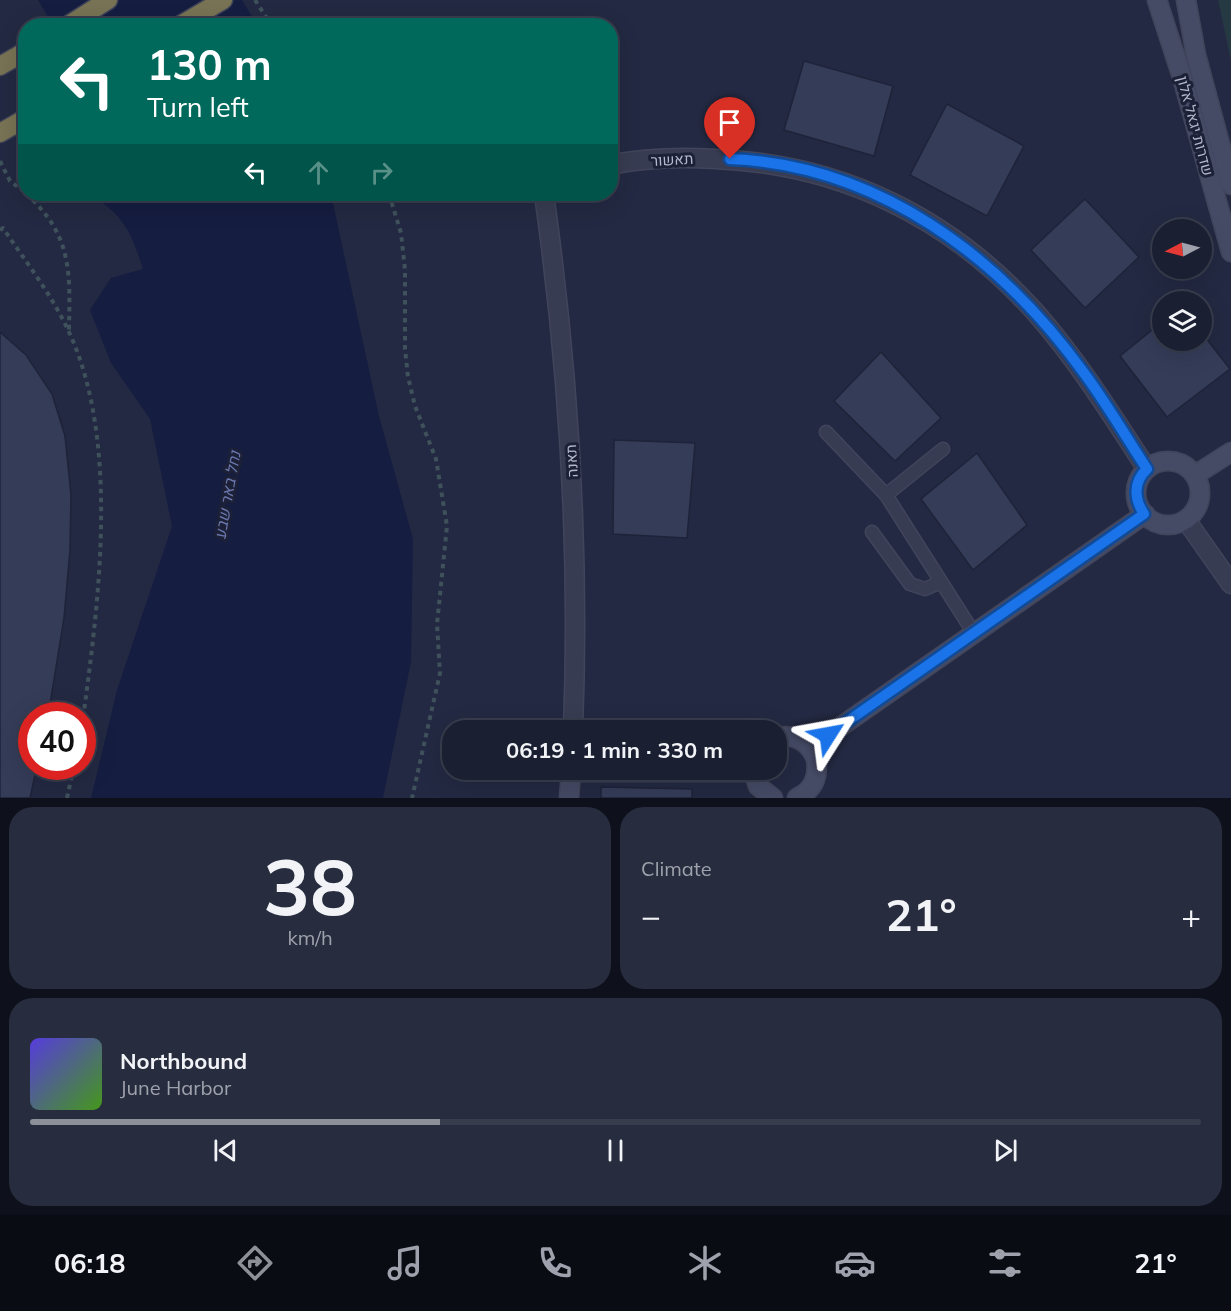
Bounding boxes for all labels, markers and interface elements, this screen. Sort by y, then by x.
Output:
text: 130 m [147,38,272,91]
icon: left [48,42,126,120]
street label: שדרות יגאל אלון [1173,74,1218,178]
text: Turn left [147,90,249,124]
pin [704,97,755,159]
icon: arrive [713,106,746,139]
street label: תאשור [650,149,694,170]
icon: left [239,156,272,189]
icon: ahead [302,156,335,189]
icon: right [365,156,398,189]
north arrow [1152,219,1212,279]
map controls [1152,219,1212,351]
button: layers [1152,291,1212,351]
street label: תאנה [561,444,582,478]
water label: נחל באר שבע [209,448,245,541]
speed limit sign: 40 [18,702,96,780]
position arrow [796,703,860,767]
text: 06:19 · 1 min · 330 m [506,736,723,764]
text: 38 [263,837,357,935]
text: Climate [641,856,712,881]
text: 21° [885,886,957,942]
text: − [641,895,661,936]
text: + [1181,895,1201,936]
text: km/h [287,925,333,950]
text: Northbound [120,1047,247,1075]
text: June Harbor [120,1075,231,1100]
icon: previous [209,1134,242,1167]
icon: pause [599,1134,632,1167]
icon: next [989,1134,1022,1167]
icon: directions [234,1242,276,1284]
icon: music [384,1242,426,1284]
icon: phone [534,1242,576,1284]
icon: climate [684,1242,726,1284]
icon: car [834,1242,876,1284]
icon: filters [984,1242,1026,1284]
text: 06:18 [54,1246,126,1280]
text: 21° [1134,1246,1177,1280]

